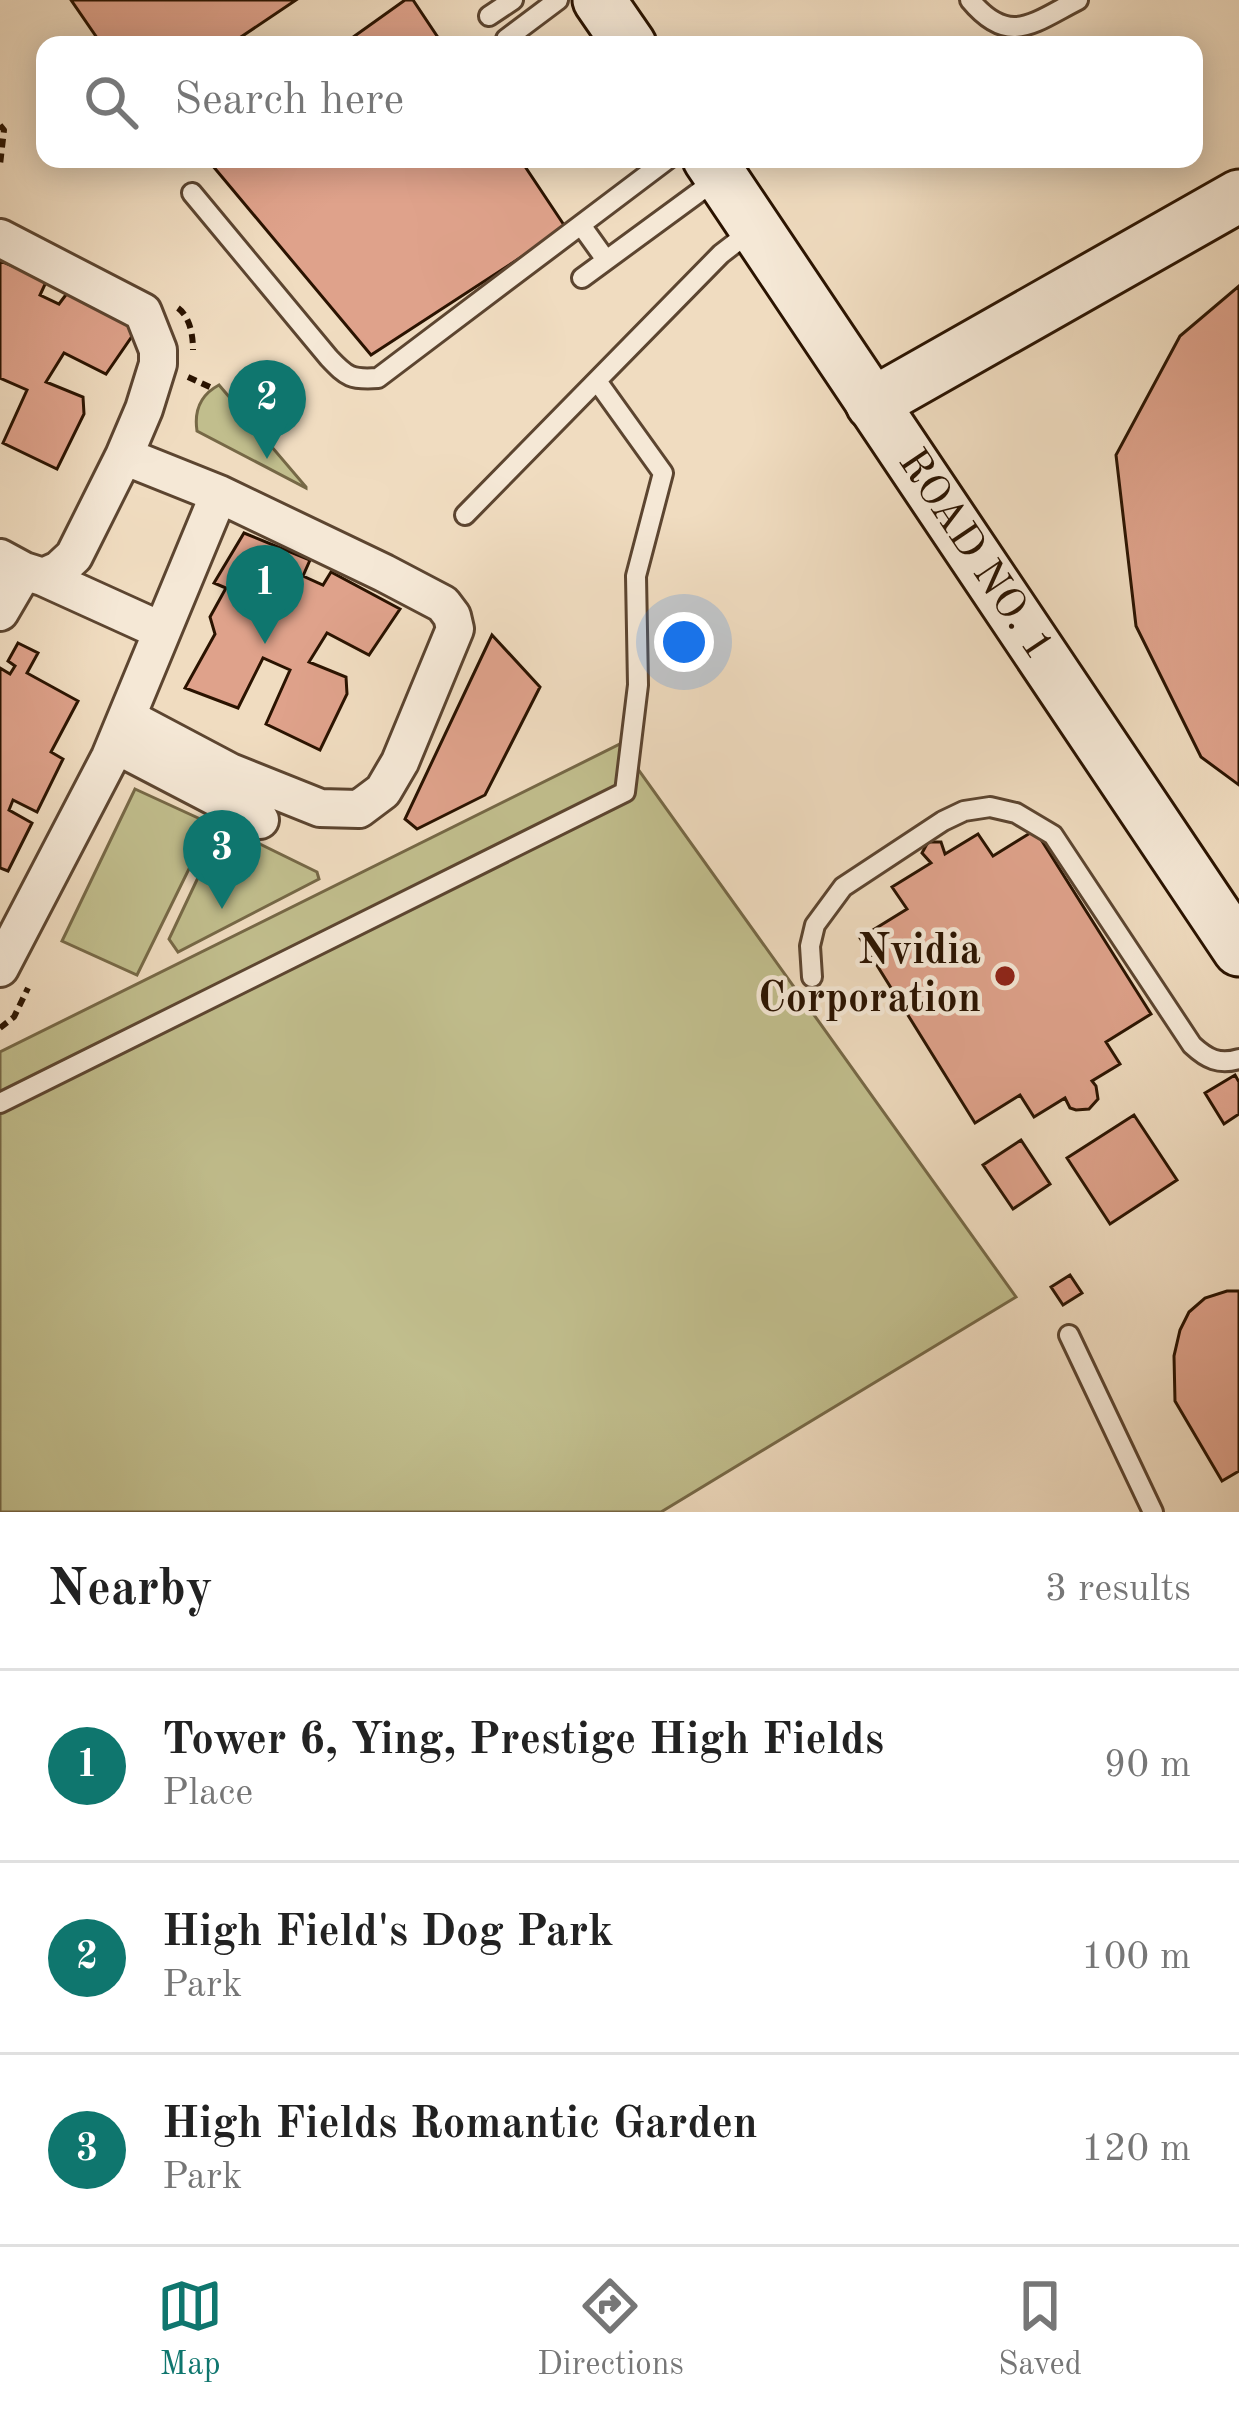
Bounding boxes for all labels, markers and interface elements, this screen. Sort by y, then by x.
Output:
search box [36,36,1203,168]
icon: search [78,69,144,135]
text: Search here [174,79,404,124]
pin: 2 [228,360,306,459]
street label: ROAD NO. 1 [889,443,1060,668]
pin: 1 [226,545,304,644]
your location [654,612,714,672]
pin: 3 [183,810,261,909]
place label: Nvidia Corporation [758,931,981,1021]
marker: Nvidia Corporation [992,963,1018,989]
text: Nearby [48,1565,213,1616]
text: 3 results [1045,1570,1191,1609]
text: Tower 6, Ying, Prestige High Fields [162,1719,884,1764]
text: 1 [76,1746,98,1785]
text: 90 m [1104,1746,1191,1785]
text: Place [162,1774,253,1813]
text: High Field's Dog Park [162,1911,613,1956]
text: 2 [76,1938,98,1977]
text: 100 m [1081,1938,1191,1977]
text: Park [162,1966,242,2005]
text: High Fields Romantic Garden [162,2103,758,2148]
text: 3 [76,2130,98,2169]
text: 120 m [1081,2130,1191,2169]
text: Park [162,2158,242,2197]
tab: Map [157,2273,223,2386]
tab: Directions [537,2273,684,2386]
tab: Saved [998,2273,1082,2386]

